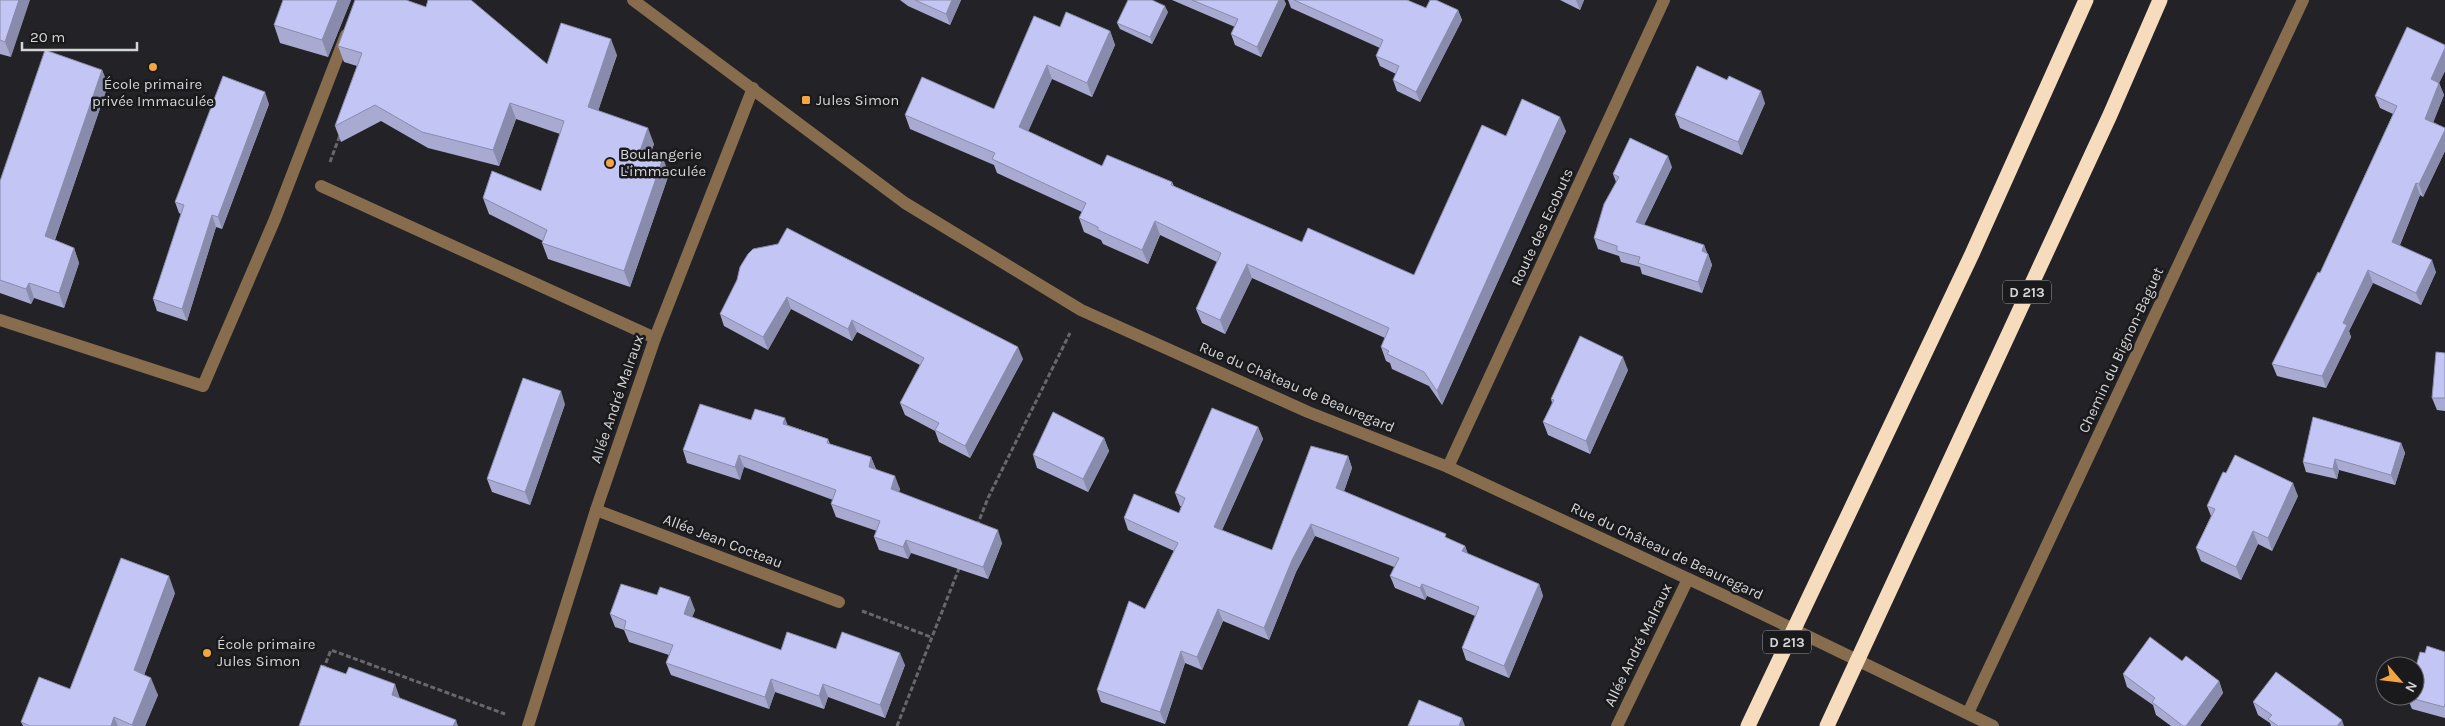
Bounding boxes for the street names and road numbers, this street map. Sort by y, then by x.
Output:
street label: Route des Ecobuts [1507,166,1577,288]
street label: Chemin du Bignon-Baguet [2075,264,2168,436]
road number: D 213 [2003,280,2051,304]
street label: Allée André Malraux [587,332,648,466]
street label: Rue du Château de Beauregard [1197,338,1397,436]
street label: Rue du Château de Beauregard [1568,498,1766,604]
street label: Allée Jean Cocteau [661,510,785,572]
street label: Allée André Malraux [1600,580,1676,710]
road number: D 213 [1763,630,1811,654]

